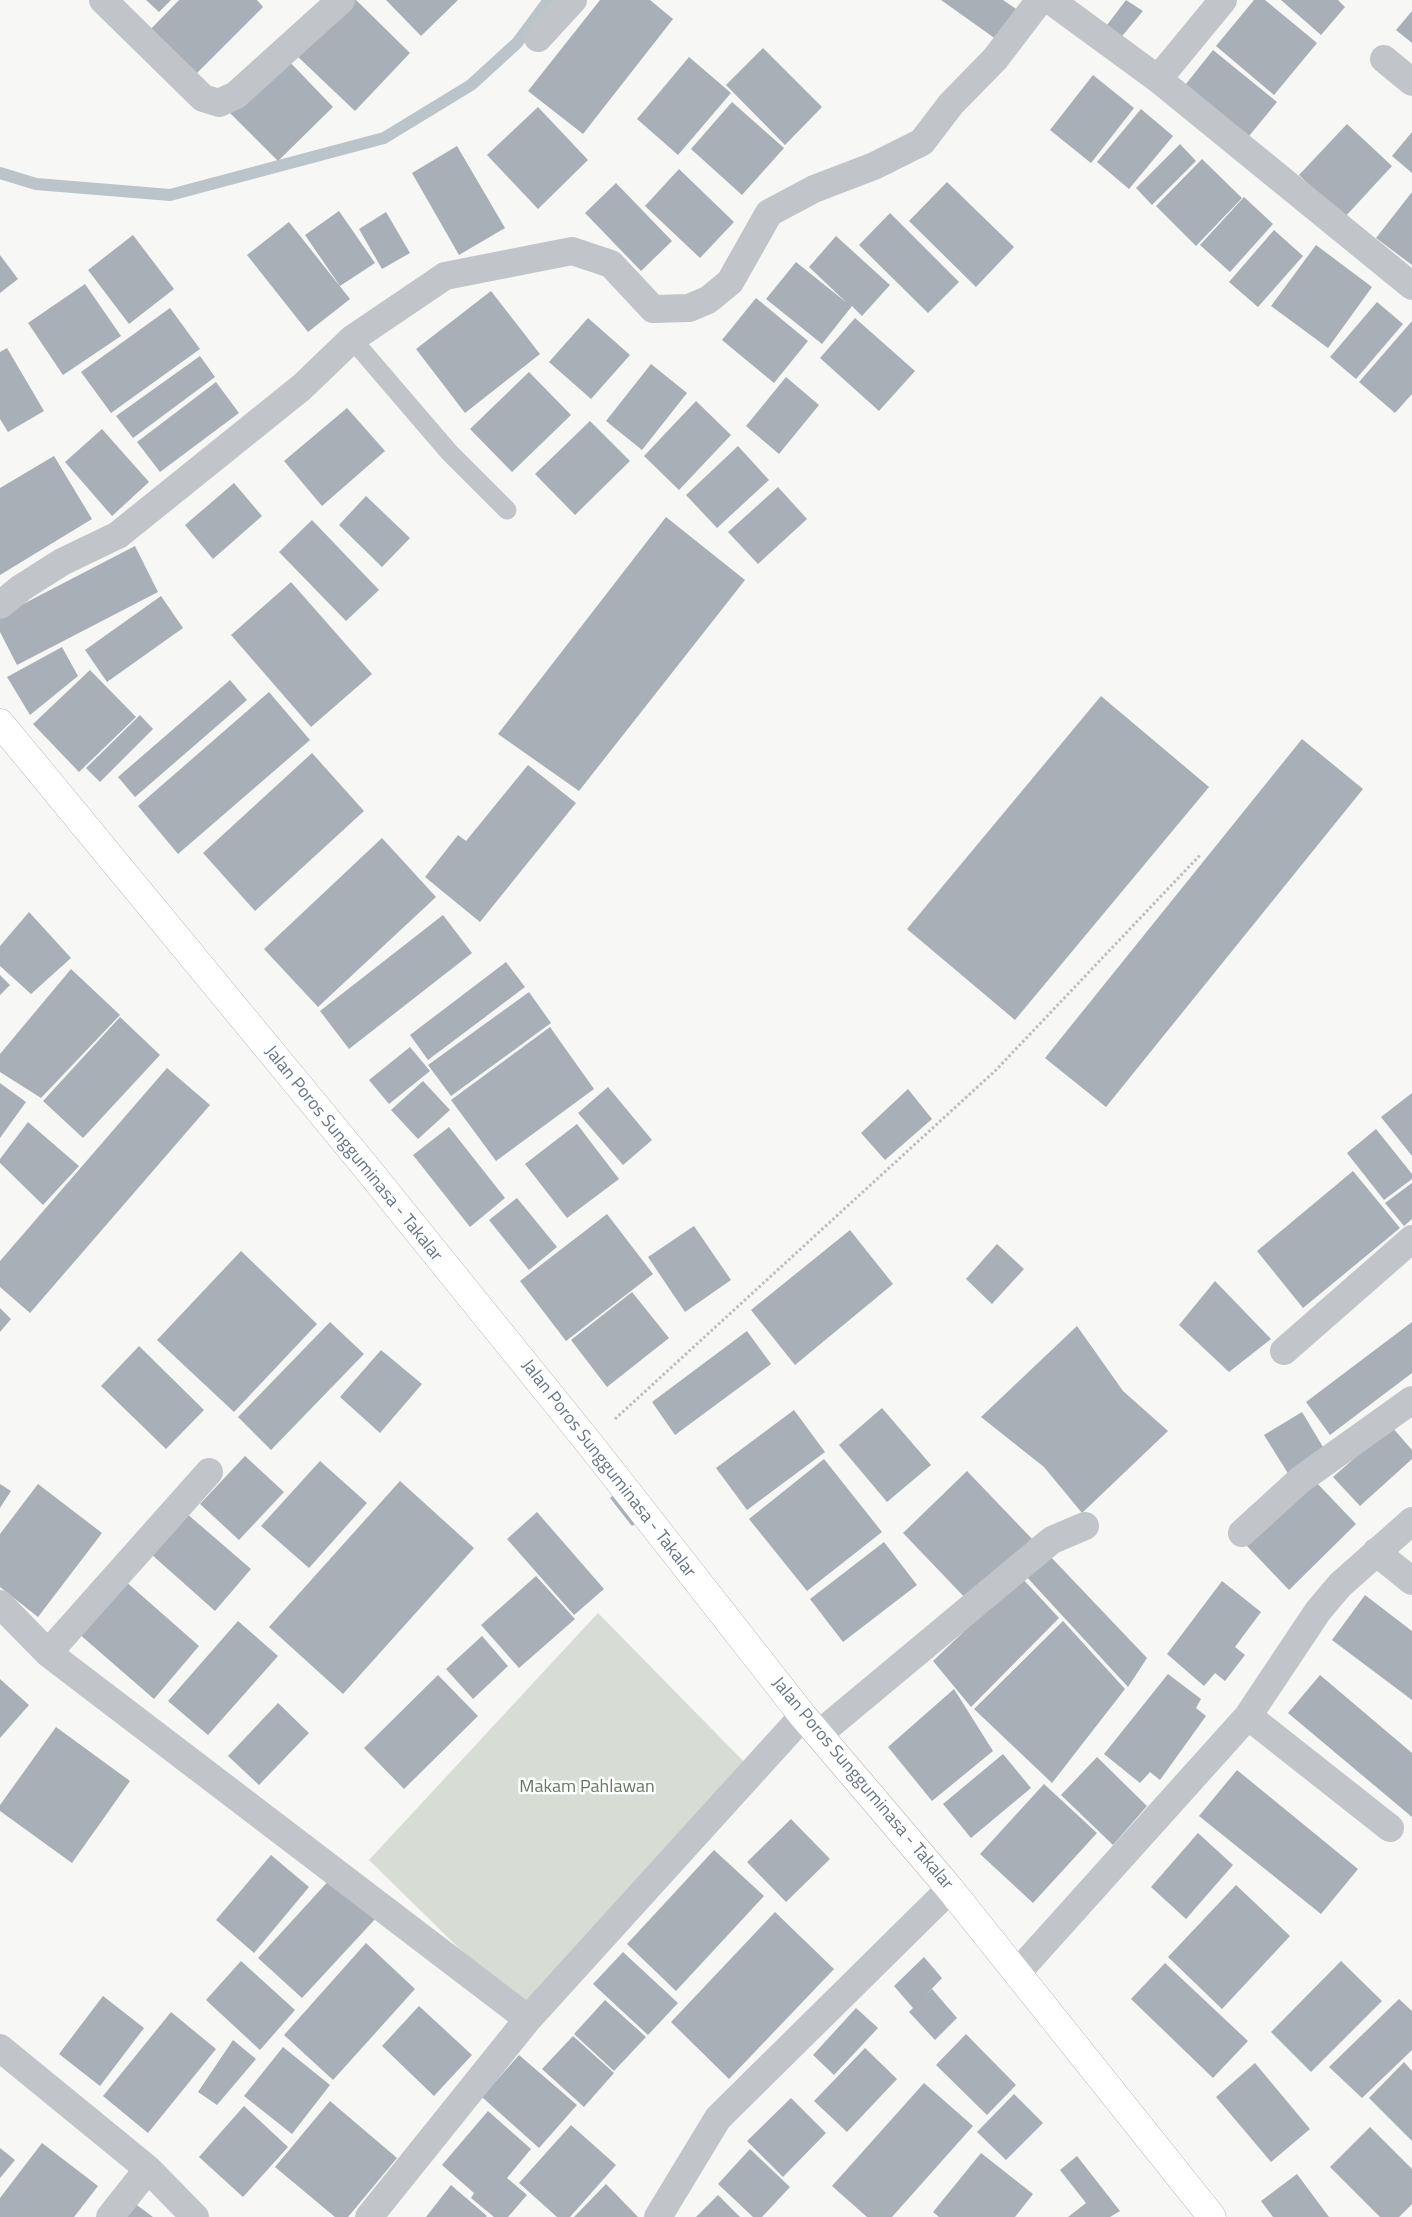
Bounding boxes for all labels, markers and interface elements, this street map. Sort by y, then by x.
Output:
street label: Jalan Poros Sungguminasa - Takalar [259,1042,447,1266]
street label: Jalan Poros Sungguminasa - Takalar [516,1356,700,1582]
street label: Jalan Poros Sungguminasa - Takalar [767,1673,957,1895]
park label: Makam Pahlawan [519,1777,655,1799]

